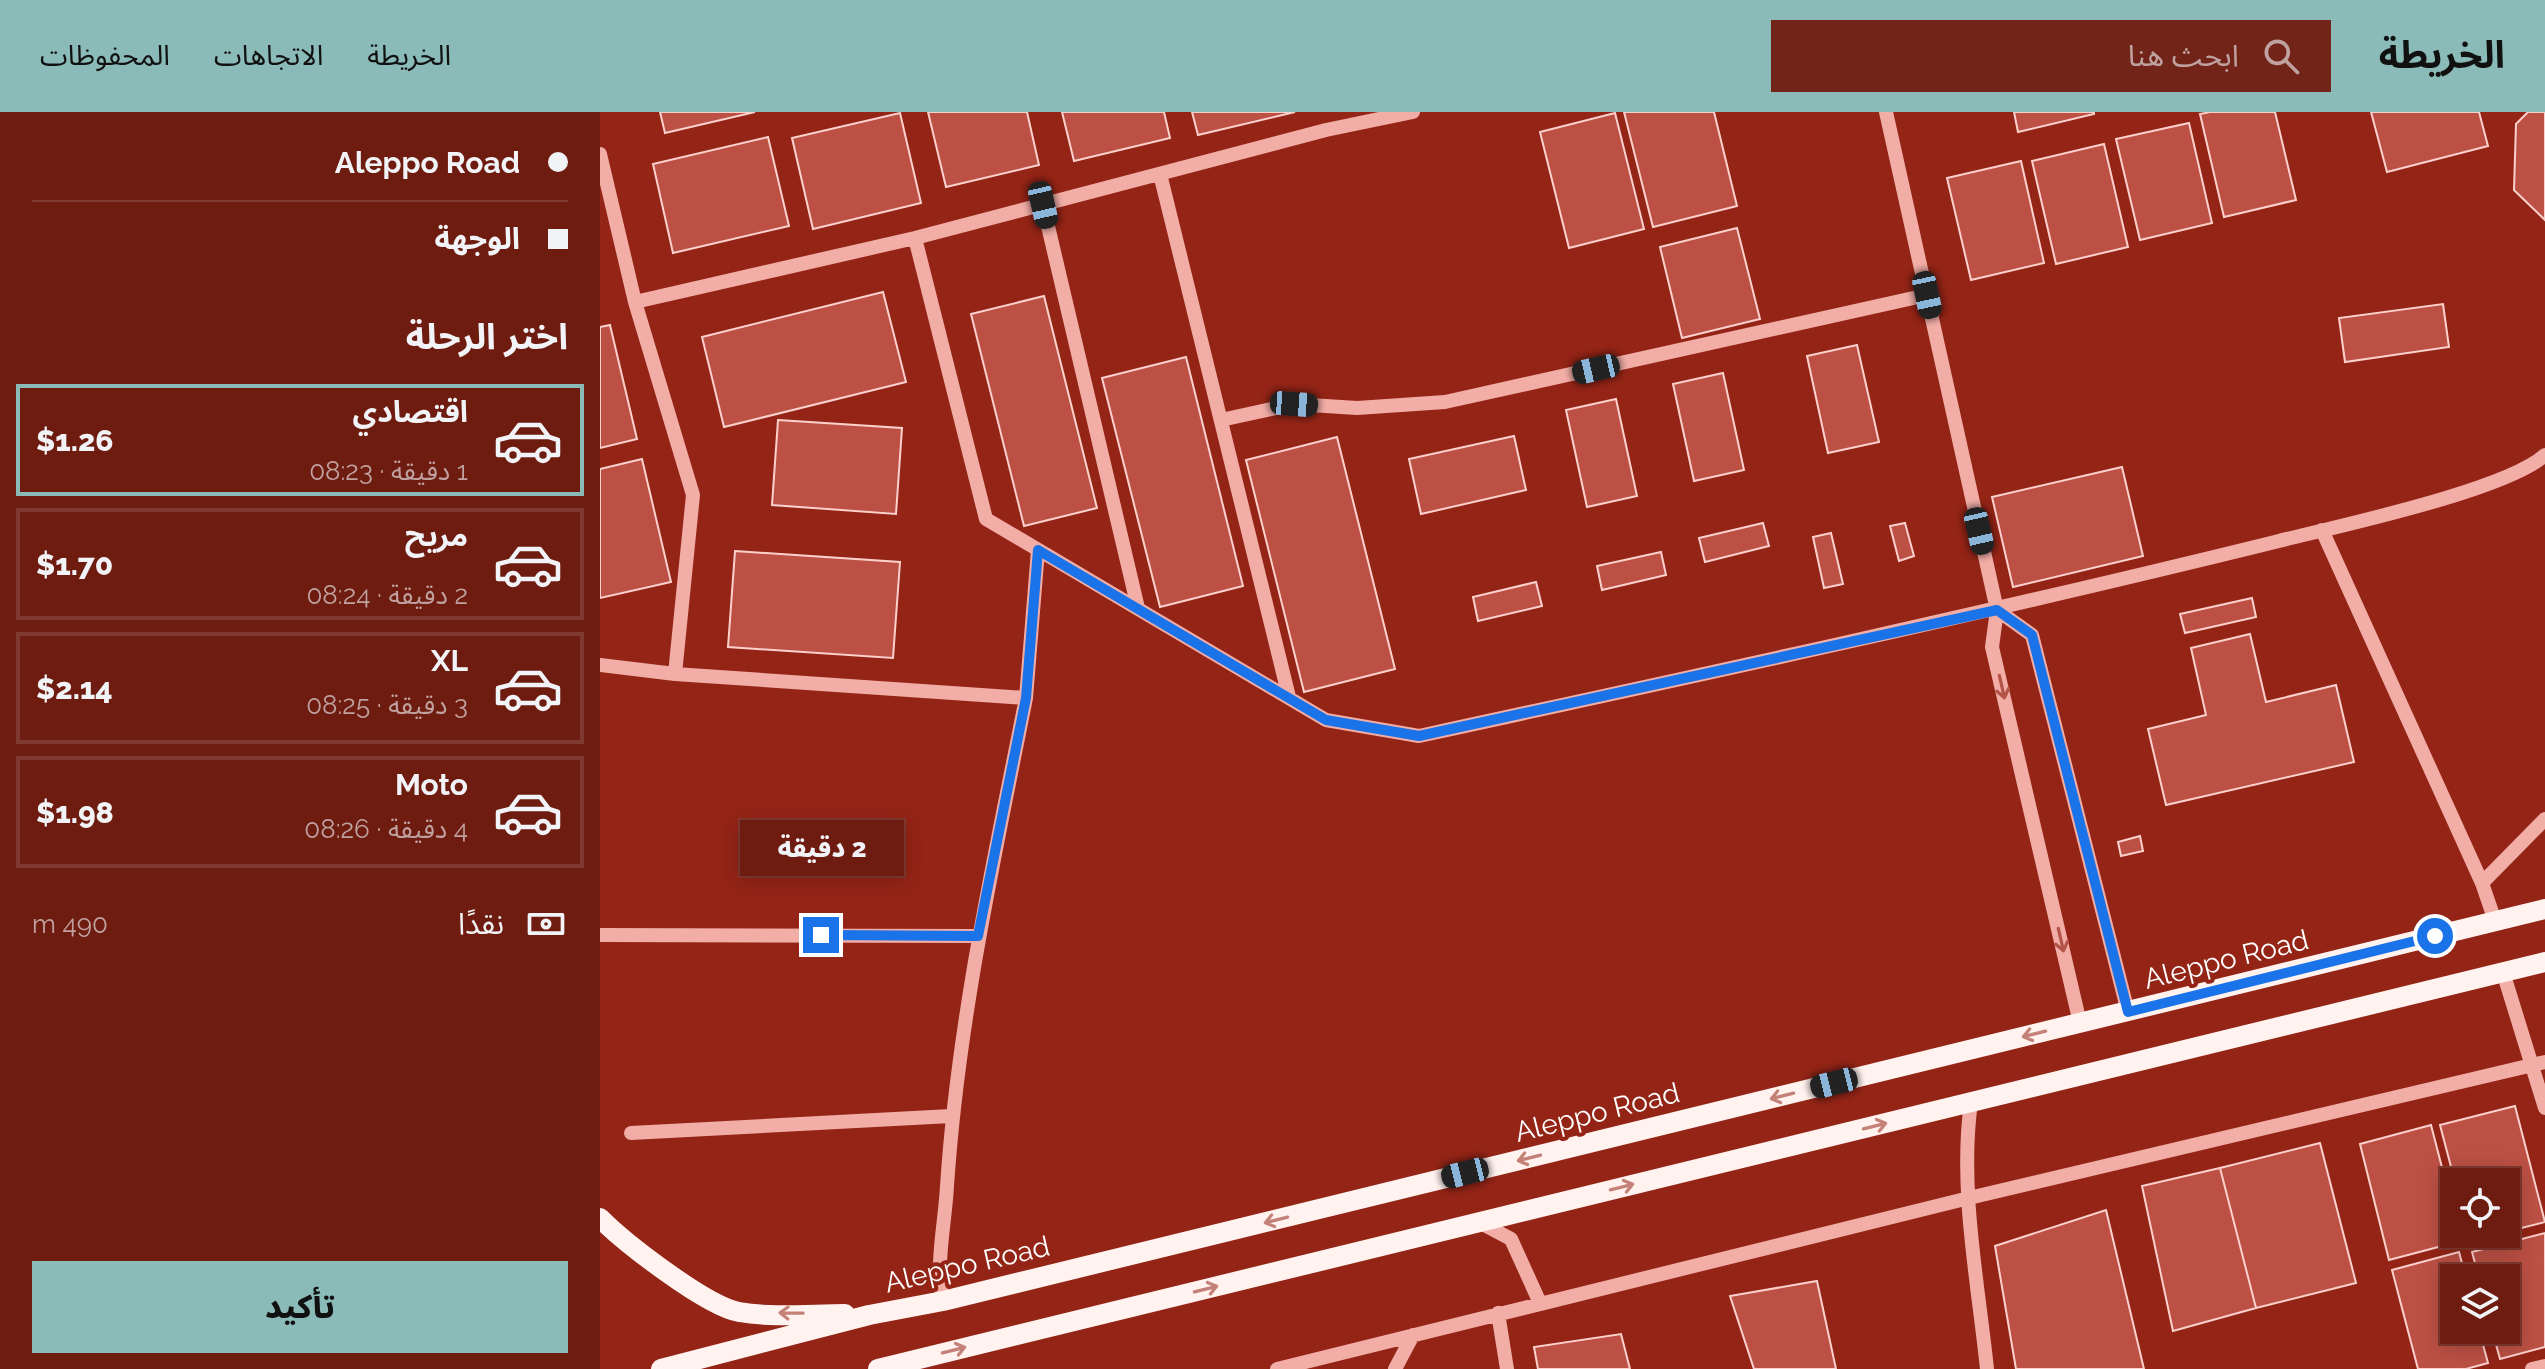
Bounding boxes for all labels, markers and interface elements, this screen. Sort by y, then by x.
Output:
search box [1771,20,2331,92]
text: الخريطة [2379,32,2505,77]
icon: search [2259,34,2303,78]
text: ابحث هنا [2128,38,2239,73]
text: المحفوظات [40,39,170,72]
text: الاتجاهات [214,39,323,72]
text: الخريطة [367,39,451,72]
text: Aleppo Road [335,145,520,180]
car [1026,179,1060,231]
text: الوجهة [435,221,520,256]
car [1910,269,1944,321]
text: اختر الرحلة [406,315,568,357]
car [1570,352,1622,386]
car [1269,390,1319,418]
text: اقتصادي [353,394,468,429]
icon: car [492,404,564,476]
text: $1.26 [36,423,114,458]
text: 1 دقيقة · 08:23 [309,456,468,486]
car [1962,505,1996,557]
text: مريح [405,518,468,553]
icon: car [492,528,564,600]
text: $1.70 [36,547,113,582]
text: 2 دقيقة · 08:24 [306,580,468,610]
text: XL [431,643,468,678]
icon: car [492,652,564,724]
text: $2.14 [36,671,113,706]
one-way arrow [1995,674,2010,699]
text: 3 دقيقة · 08:25 [306,690,468,720]
text: Moto [395,767,468,802]
icon: car [492,776,564,848]
text: $1.98 [36,795,114,830]
text: 4 دقيقة · 08:26 [304,814,468,844]
callout: 2 دقيقة [739,819,903,875]
text: 2 دقيقة [777,833,867,863]
icon: cash [524,902,568,946]
text: نقدًا [458,906,504,941]
text: 490 m [32,909,108,939]
route end [803,917,839,953]
route start [2417,918,2453,954]
street label: Aleppo Road [2140,923,2312,996]
one-way arrow [2054,927,2069,953]
one-way arrow [2022,1028,2048,1043]
car [1808,1066,1860,1100]
street label: Aleppo Road [1511,1076,1683,1149]
one-way arrow [1769,1089,1795,1104]
one-way arrow [1861,1118,1887,1133]
one-way arrow [1517,1151,1542,1166]
car [1439,1156,1491,1190]
map controls [2440,1168,2520,1344]
button: locate [2440,1168,2520,1248]
one-way arrow [1609,1179,1634,1194]
one-way arrow [1264,1213,1290,1228]
street label: Aleppo Road [881,1229,1053,1300]
button: تأكيد [32,1261,568,1353]
button: layers [2440,1264,2520,1344]
one-way arrow [1193,1281,1219,1296]
one-way arrow [778,1305,805,1321]
one-way arrow [940,1342,966,1357]

